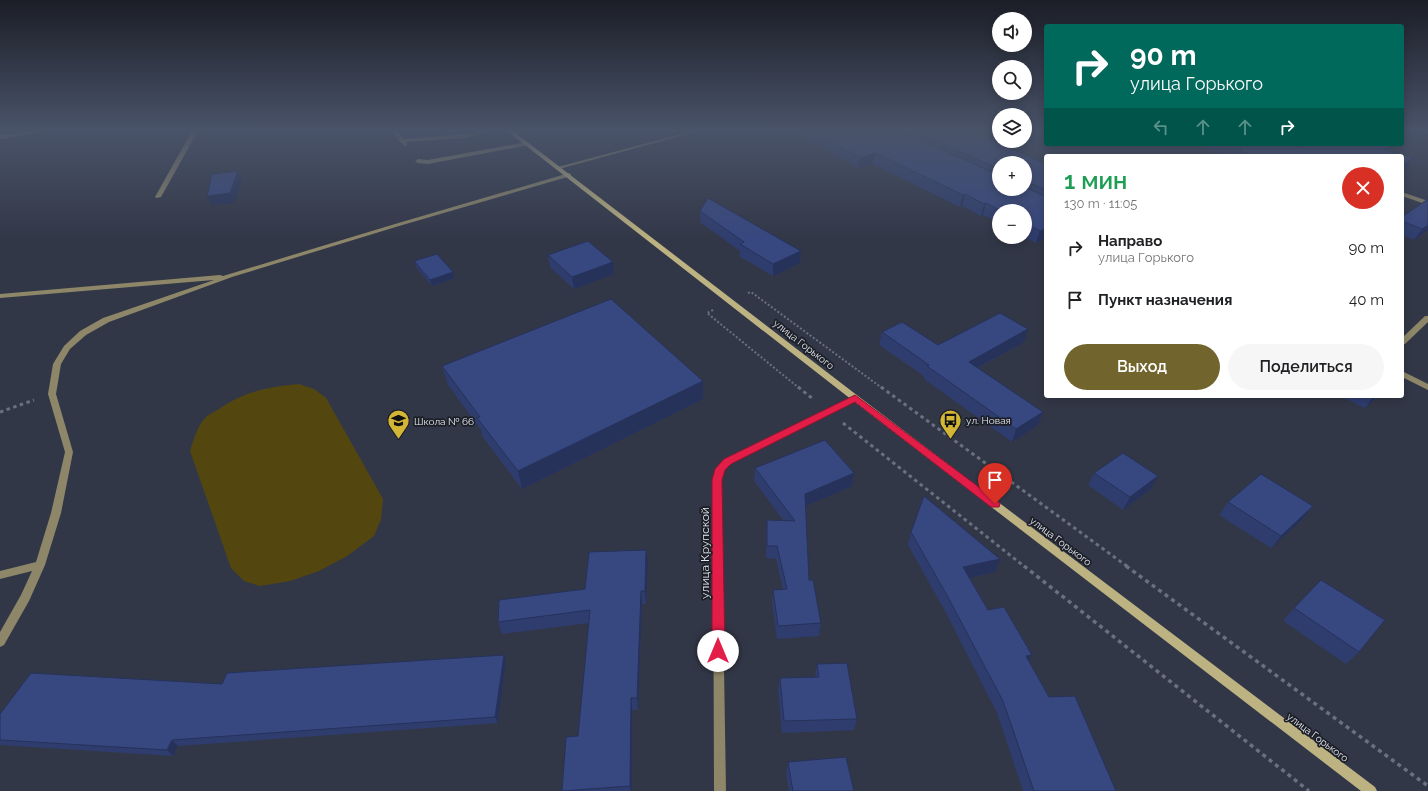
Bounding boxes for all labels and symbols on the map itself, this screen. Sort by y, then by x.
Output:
street label: улица Горького [771,317,836,371]
bus stop icon: ул. Новая [938,407,964,440]
school or university icon: Школа № 66 [385,408,411,441]
place label: ул. Новая [966,415,1011,426]
place label: Школа № 66 [414,416,474,427]
pin [978,463,1012,504]
street label: улица Крупской [698,507,712,599]
street label: улица Горького [1028,515,1094,568]
position arrow [697,630,739,672]
street label: улица Горького [1285,711,1351,764]

